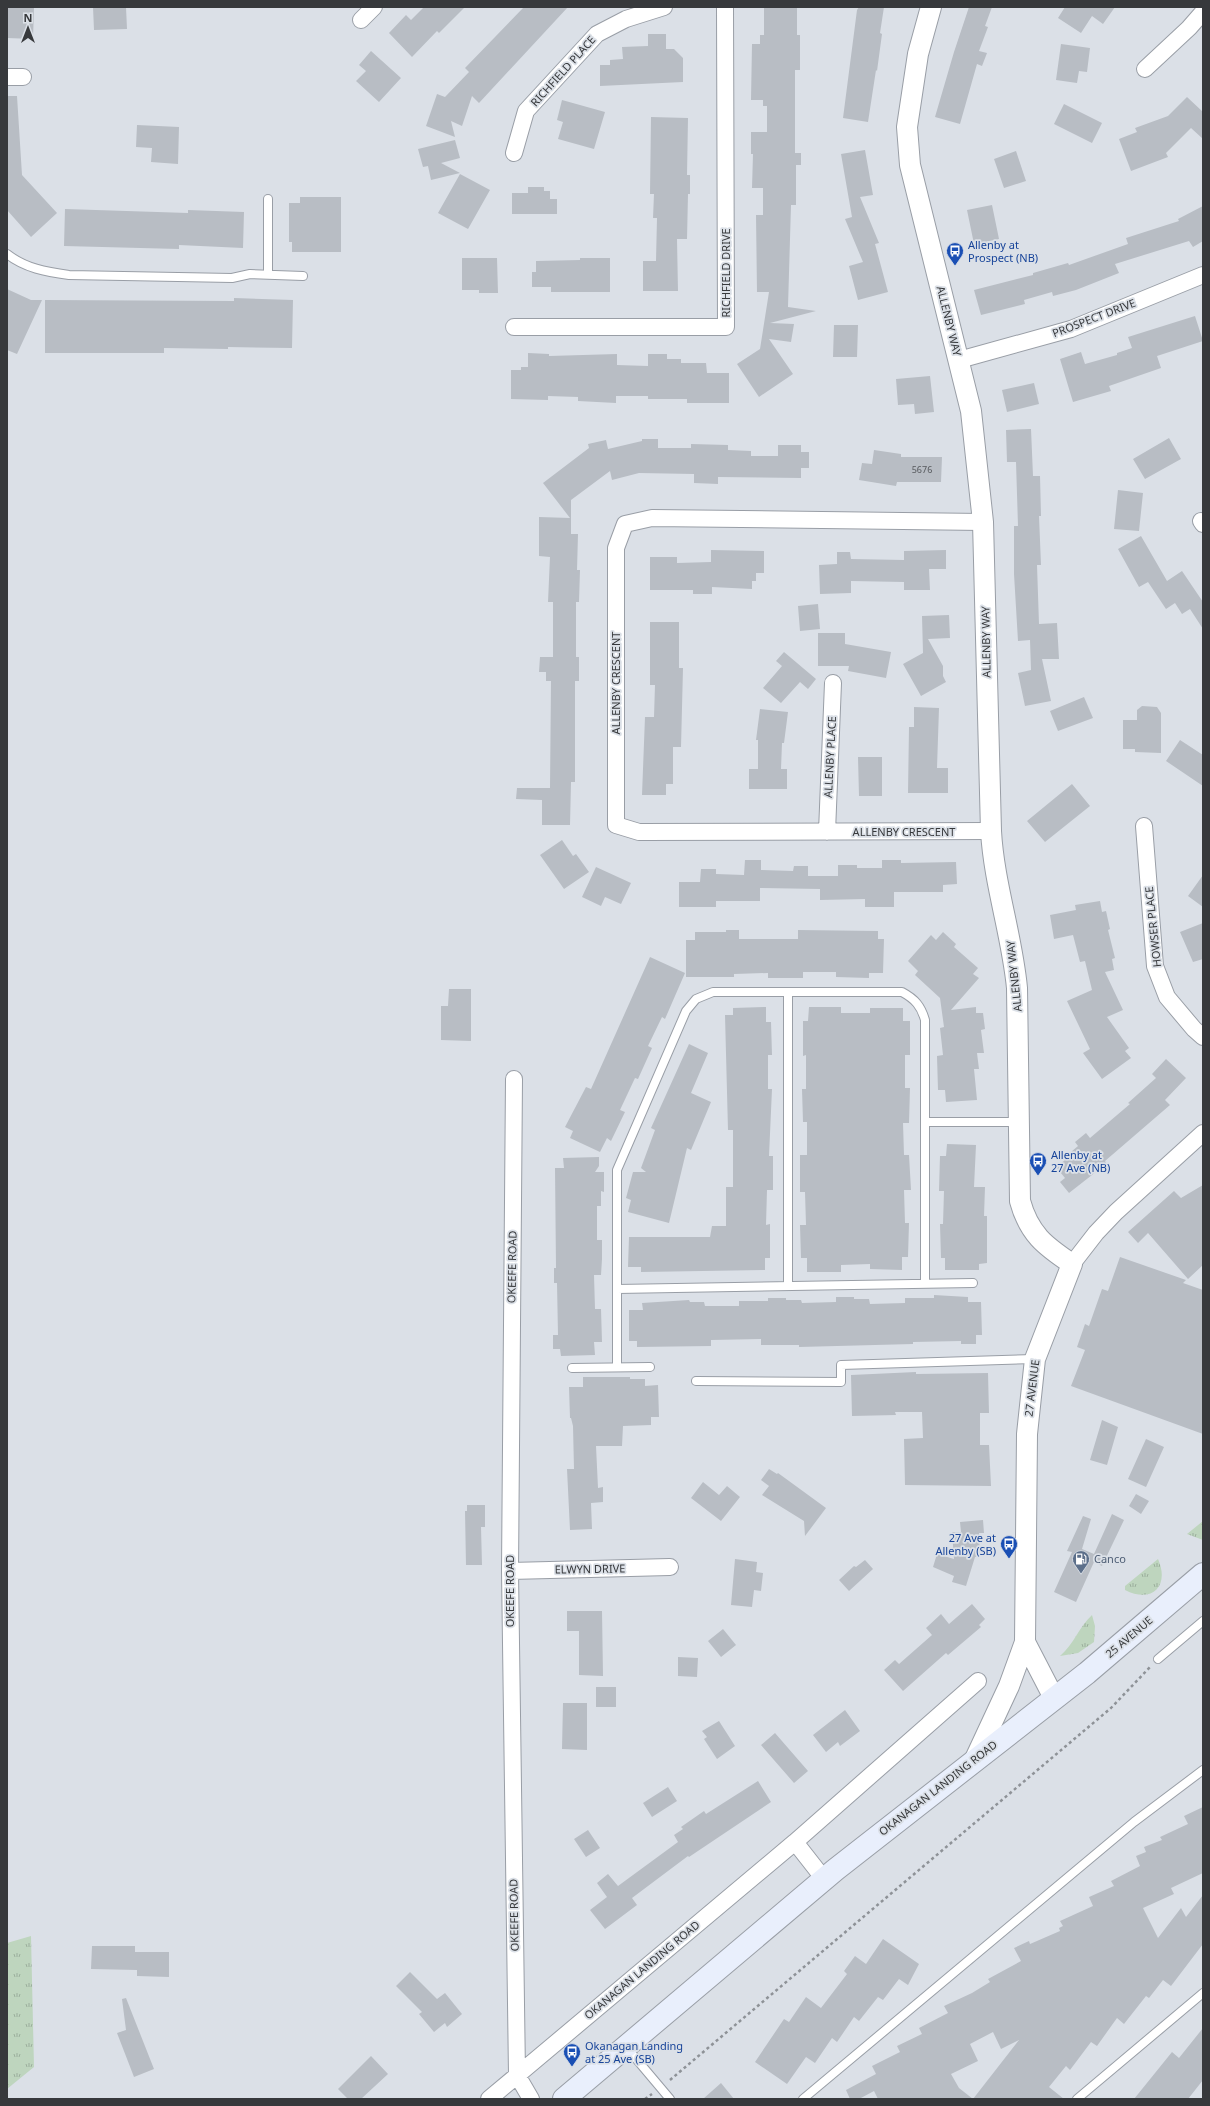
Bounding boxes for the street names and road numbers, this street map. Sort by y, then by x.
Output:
street label: RICHFIELD PLACE [527,32,598,109]
street label: RICHFIELD DRIVE [718,228,733,318]
street label: ALLENBY WAY [934,284,966,358]
street label: PROSPECT DRIVE [1050,295,1138,340]
street label: ALLENBY WAY [977,605,994,678]
street label: ALLENBY CRESCENT [608,632,623,734]
street label: ALLENBY PLACE [820,716,839,798]
street label: ALLENBY CRESCENT [853,824,955,839]
street label: HOWSER PLACE [1141,886,1164,968]
street label: ALLENBY WAY [1002,939,1025,1012]
street label: OKEEFE ROAD [503,1231,520,1303]
street label: 27 AVENUE [1021,1359,1042,1417]
street label: OKEEFE ROAD [502,1555,517,1627]
street label: ELWYN DRIVE [555,1560,625,1577]
street label: 25 AVENUE [1102,1612,1155,1661]
street label: OKANAGAN LANDING ROAD [875,1737,1000,1839]
street label: OKEEFE ROAD [505,1879,522,1951]
street label: OKANAGAN LANDING ROAD [581,1917,703,2022]

